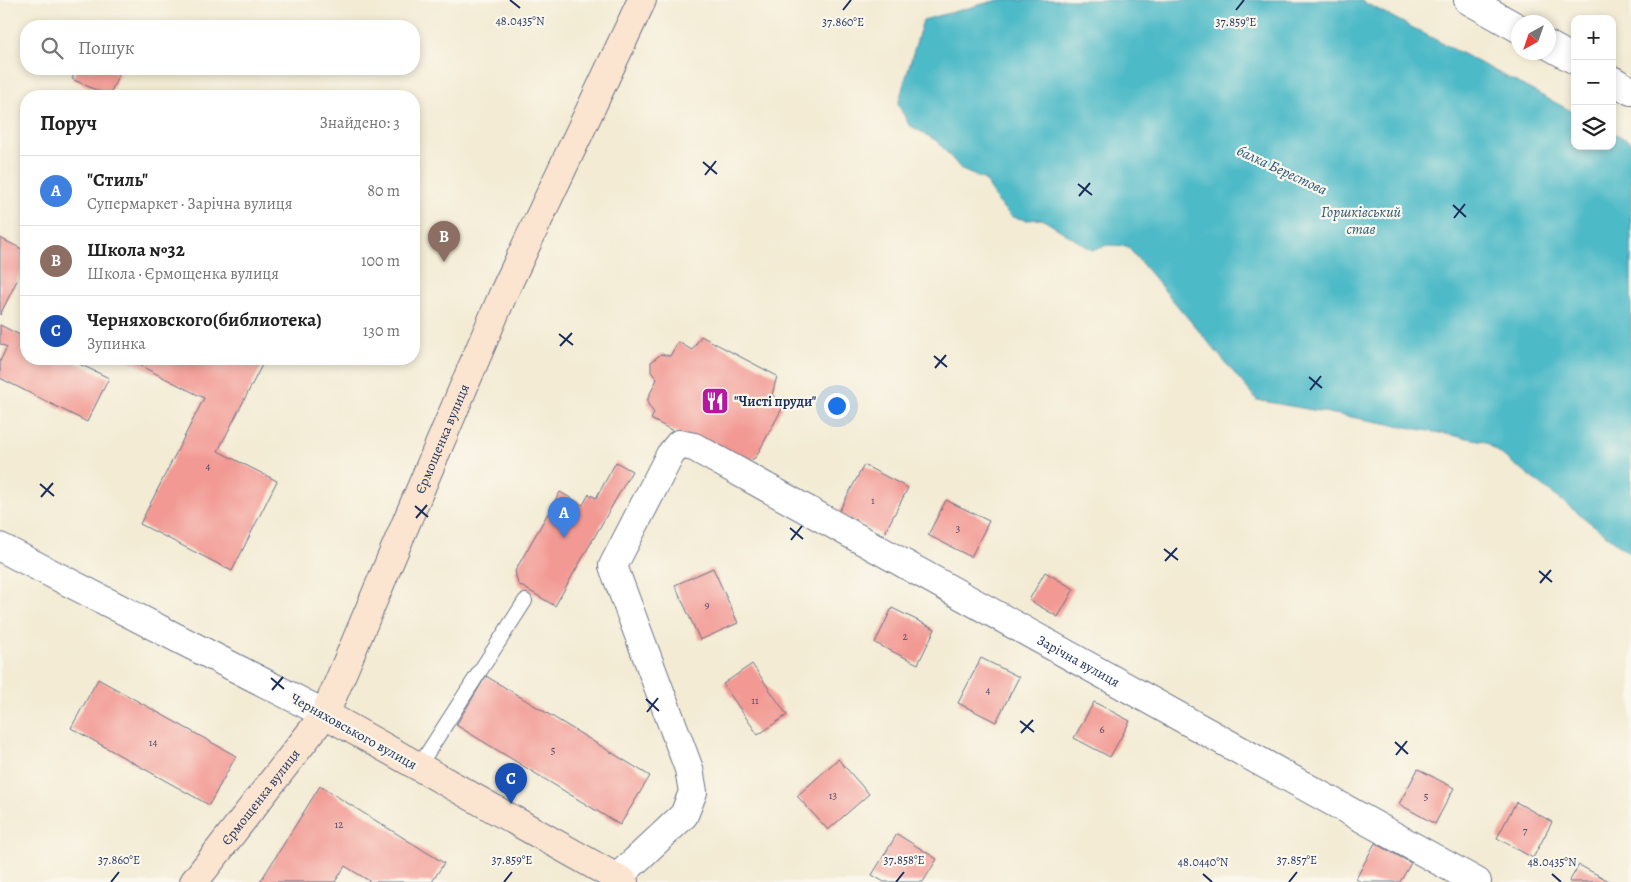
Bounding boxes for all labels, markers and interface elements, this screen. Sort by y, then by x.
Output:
text: 48.0435°N [495,13,545,29]
text: 37.860°E [822,14,864,30]
text: 37.859°E [1216,14,1256,30]
north arrow [1511,15,1556,60]
map controls [1571,15,1616,150]
button: + [1571,15,1616,60]
search box [20,20,420,75]
icon: search [38,34,66,62]
text: Пошук [78,35,135,61]
button: − [1571,60,1616,105]
button: layers [1571,105,1616,150]
text: Поруч [40,109,97,137]
text: Знайдено: 3 [319,112,400,134]
water label: балка Берестова [1234,140,1330,200]
text: "Стиль" [87,167,148,193]
text: A [51,180,61,202]
text: 80 m [367,180,400,202]
text: Супермаркет · Зарічна вулиця [87,193,292,215]
water label: Горшківський став [1321,202,1402,239]
pin: B [428,221,460,262]
text: Школа №32 [87,237,185,263]
text: B [51,250,61,272]
text: 100 m [361,250,400,272]
text: Школа · Єрмощенка вулиця [87,263,279,285]
text: Черняховского(библиотека) [87,307,322,333]
text: C [51,320,61,342]
text: 130 m [363,320,400,342]
text: Зупинка [87,333,146,355]
street label: Єрмощенка вулиця [411,381,474,497]
restaurant icon: "Чисті пруди" [700,386,730,416]
place label: "Чисті пруди" [734,392,817,411]
your location [824,393,850,419]
house number: 4 [206,459,211,474]
house number: 1 [871,493,875,508]
pin: A [548,497,580,538]
house number: 3 [956,521,960,536]
house number: 9 [704,597,710,612]
house number: 2 [902,629,908,644]
street label: Зарічна вулиця [1033,630,1123,692]
house number: 4 [986,683,991,698]
street label: Черняховського вулиця [287,689,421,774]
house number: 11 [751,693,759,708]
house number: 6 [1099,722,1105,737]
house number: 14 [149,735,157,750]
house number: 5 [551,743,556,758]
street label: Єрмощенка вулиця [217,745,305,849]
pin: C [495,763,527,804]
house number: 13 [829,788,837,803]
house number: 5 [1424,789,1429,804]
house number: 12 [335,817,344,832]
house number: 7 [1523,823,1528,838]
text: 37.860°E [98,852,140,868]
text: 37.859°E [492,852,532,868]
text: 37.858°E [883,852,925,868]
text: 37.857°E [1277,852,1317,868]
text: 48.0440°N [1178,854,1229,870]
text: 48.0435°N [1527,854,1577,870]

